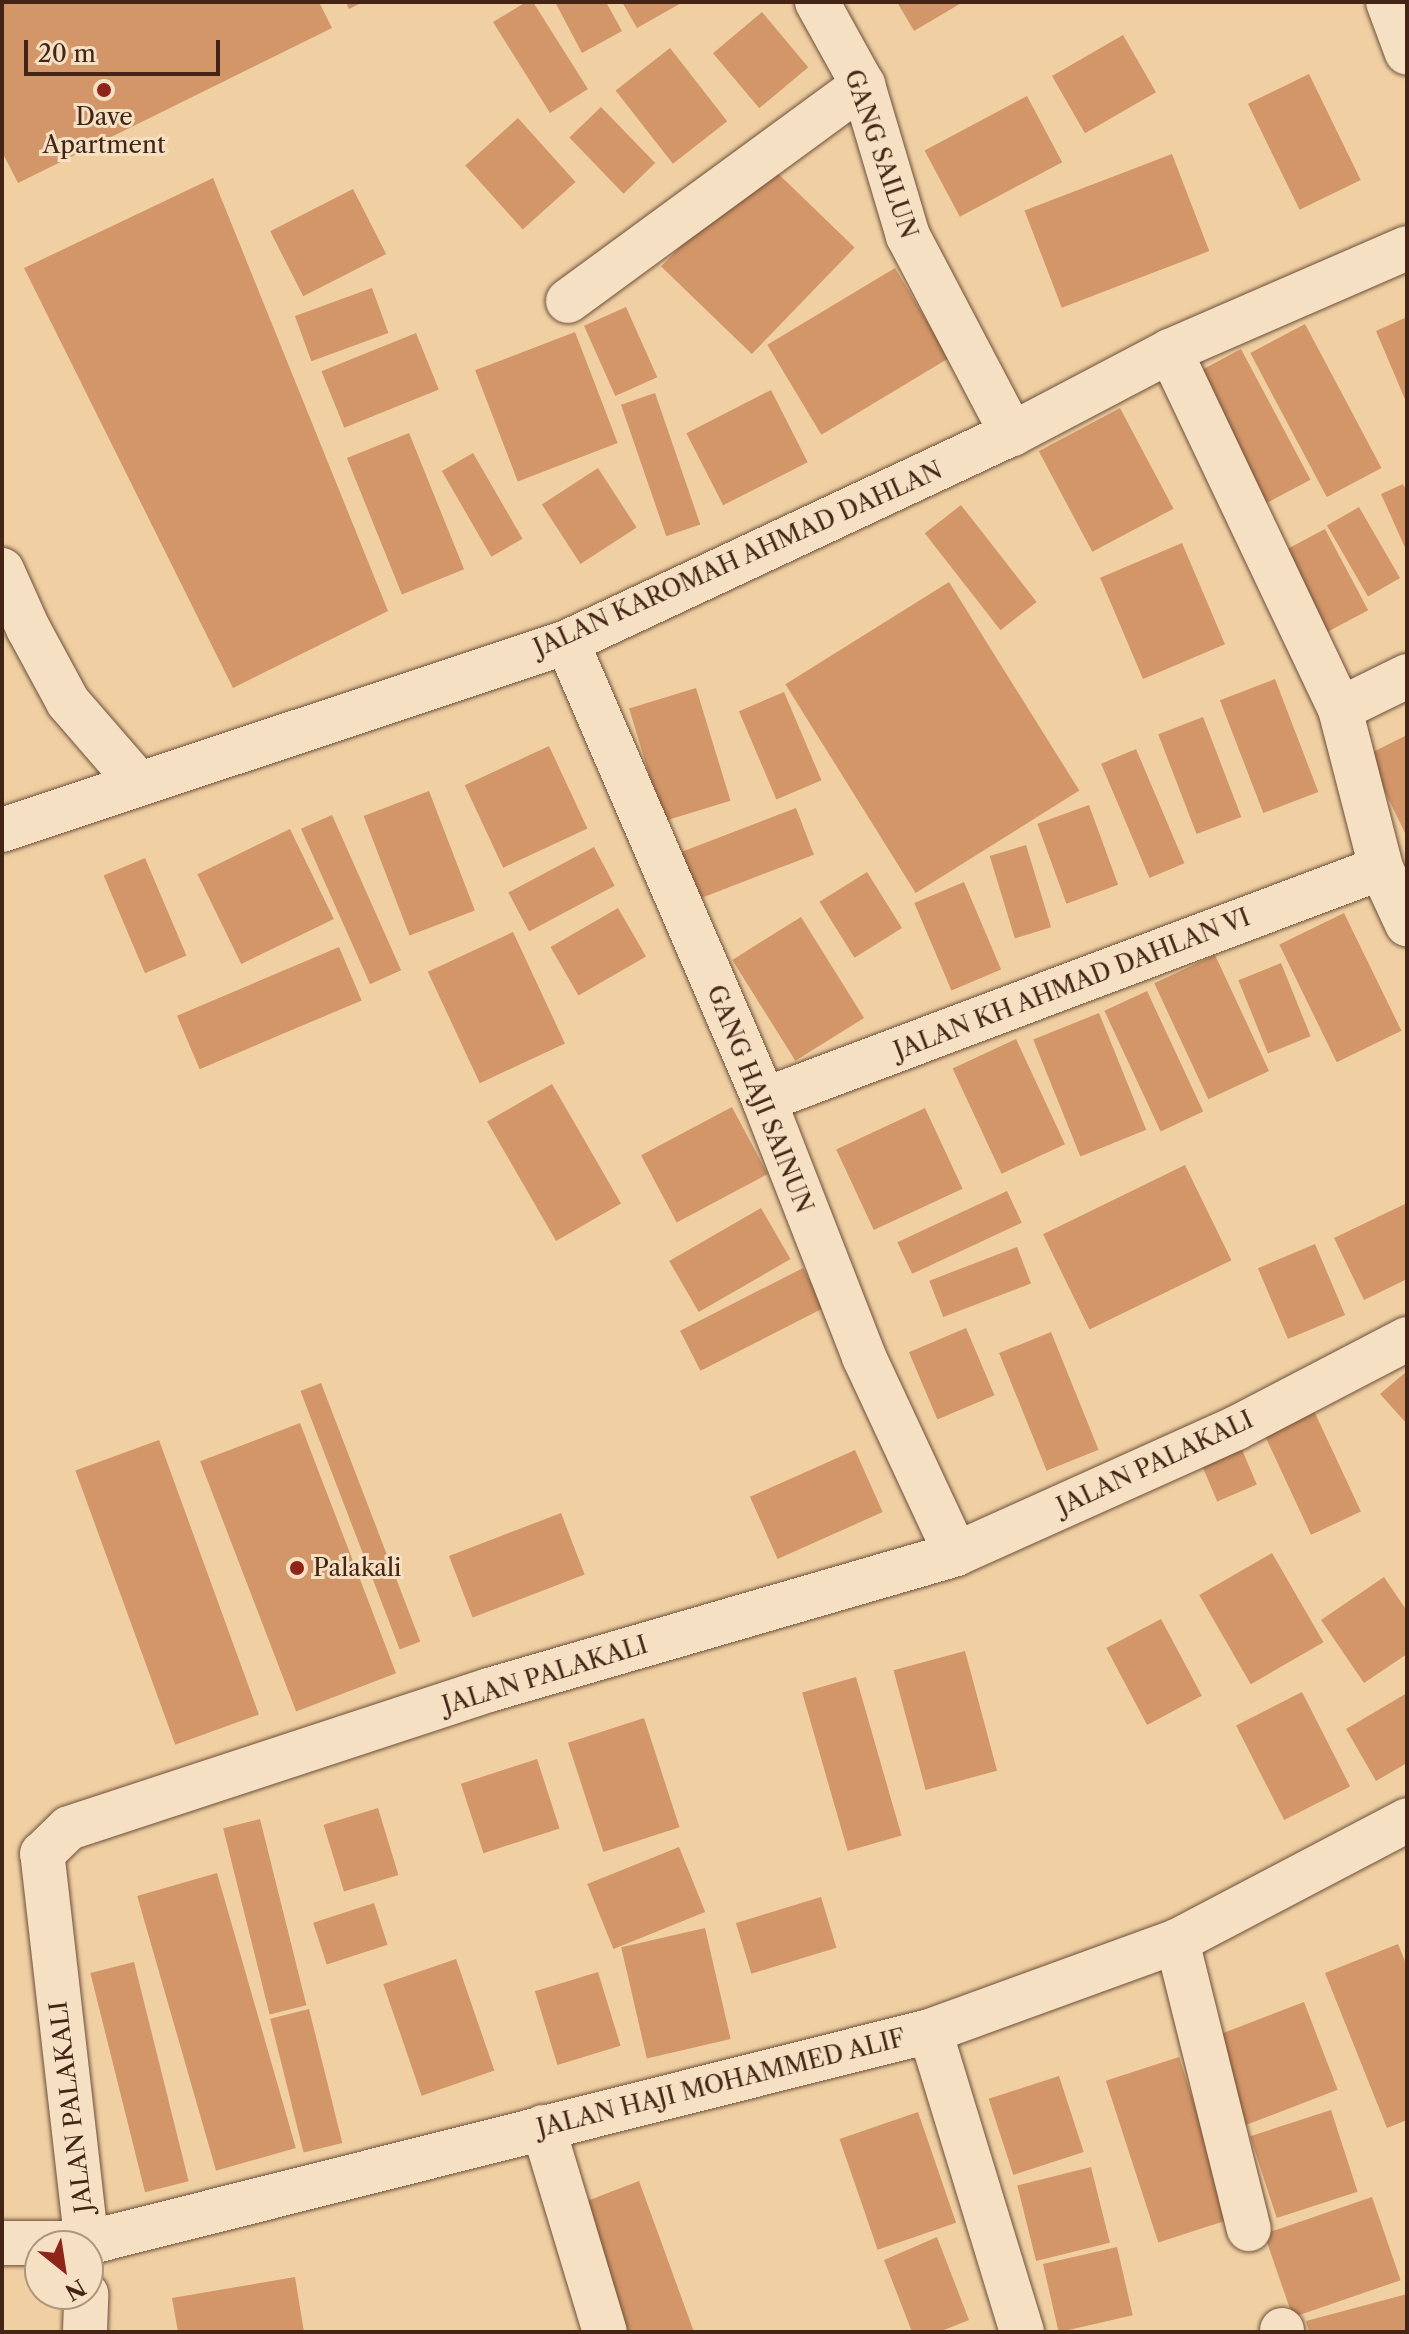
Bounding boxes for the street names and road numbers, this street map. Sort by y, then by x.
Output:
street label: GANG SAILUN [839,66,923,242]
street label: JALAN KAROMAH AHMAD DAHLAN [529,455,947,663]
street label: JALAN KH AHMAD DAHLAN VI [889,902,1255,1066]
street label: GANG HAJI SAINUN [701,981,819,1217]
street label: JALAN PALAKALI [1052,1405,1258,1521]
street label: JALAN PALAKALI [439,1630,651,1720]
street label: JALAN PALAKALI [44,1999,98,2215]
street label: JALAN HAJI MOHAMMED ALIF [533,2023,909,2143]

